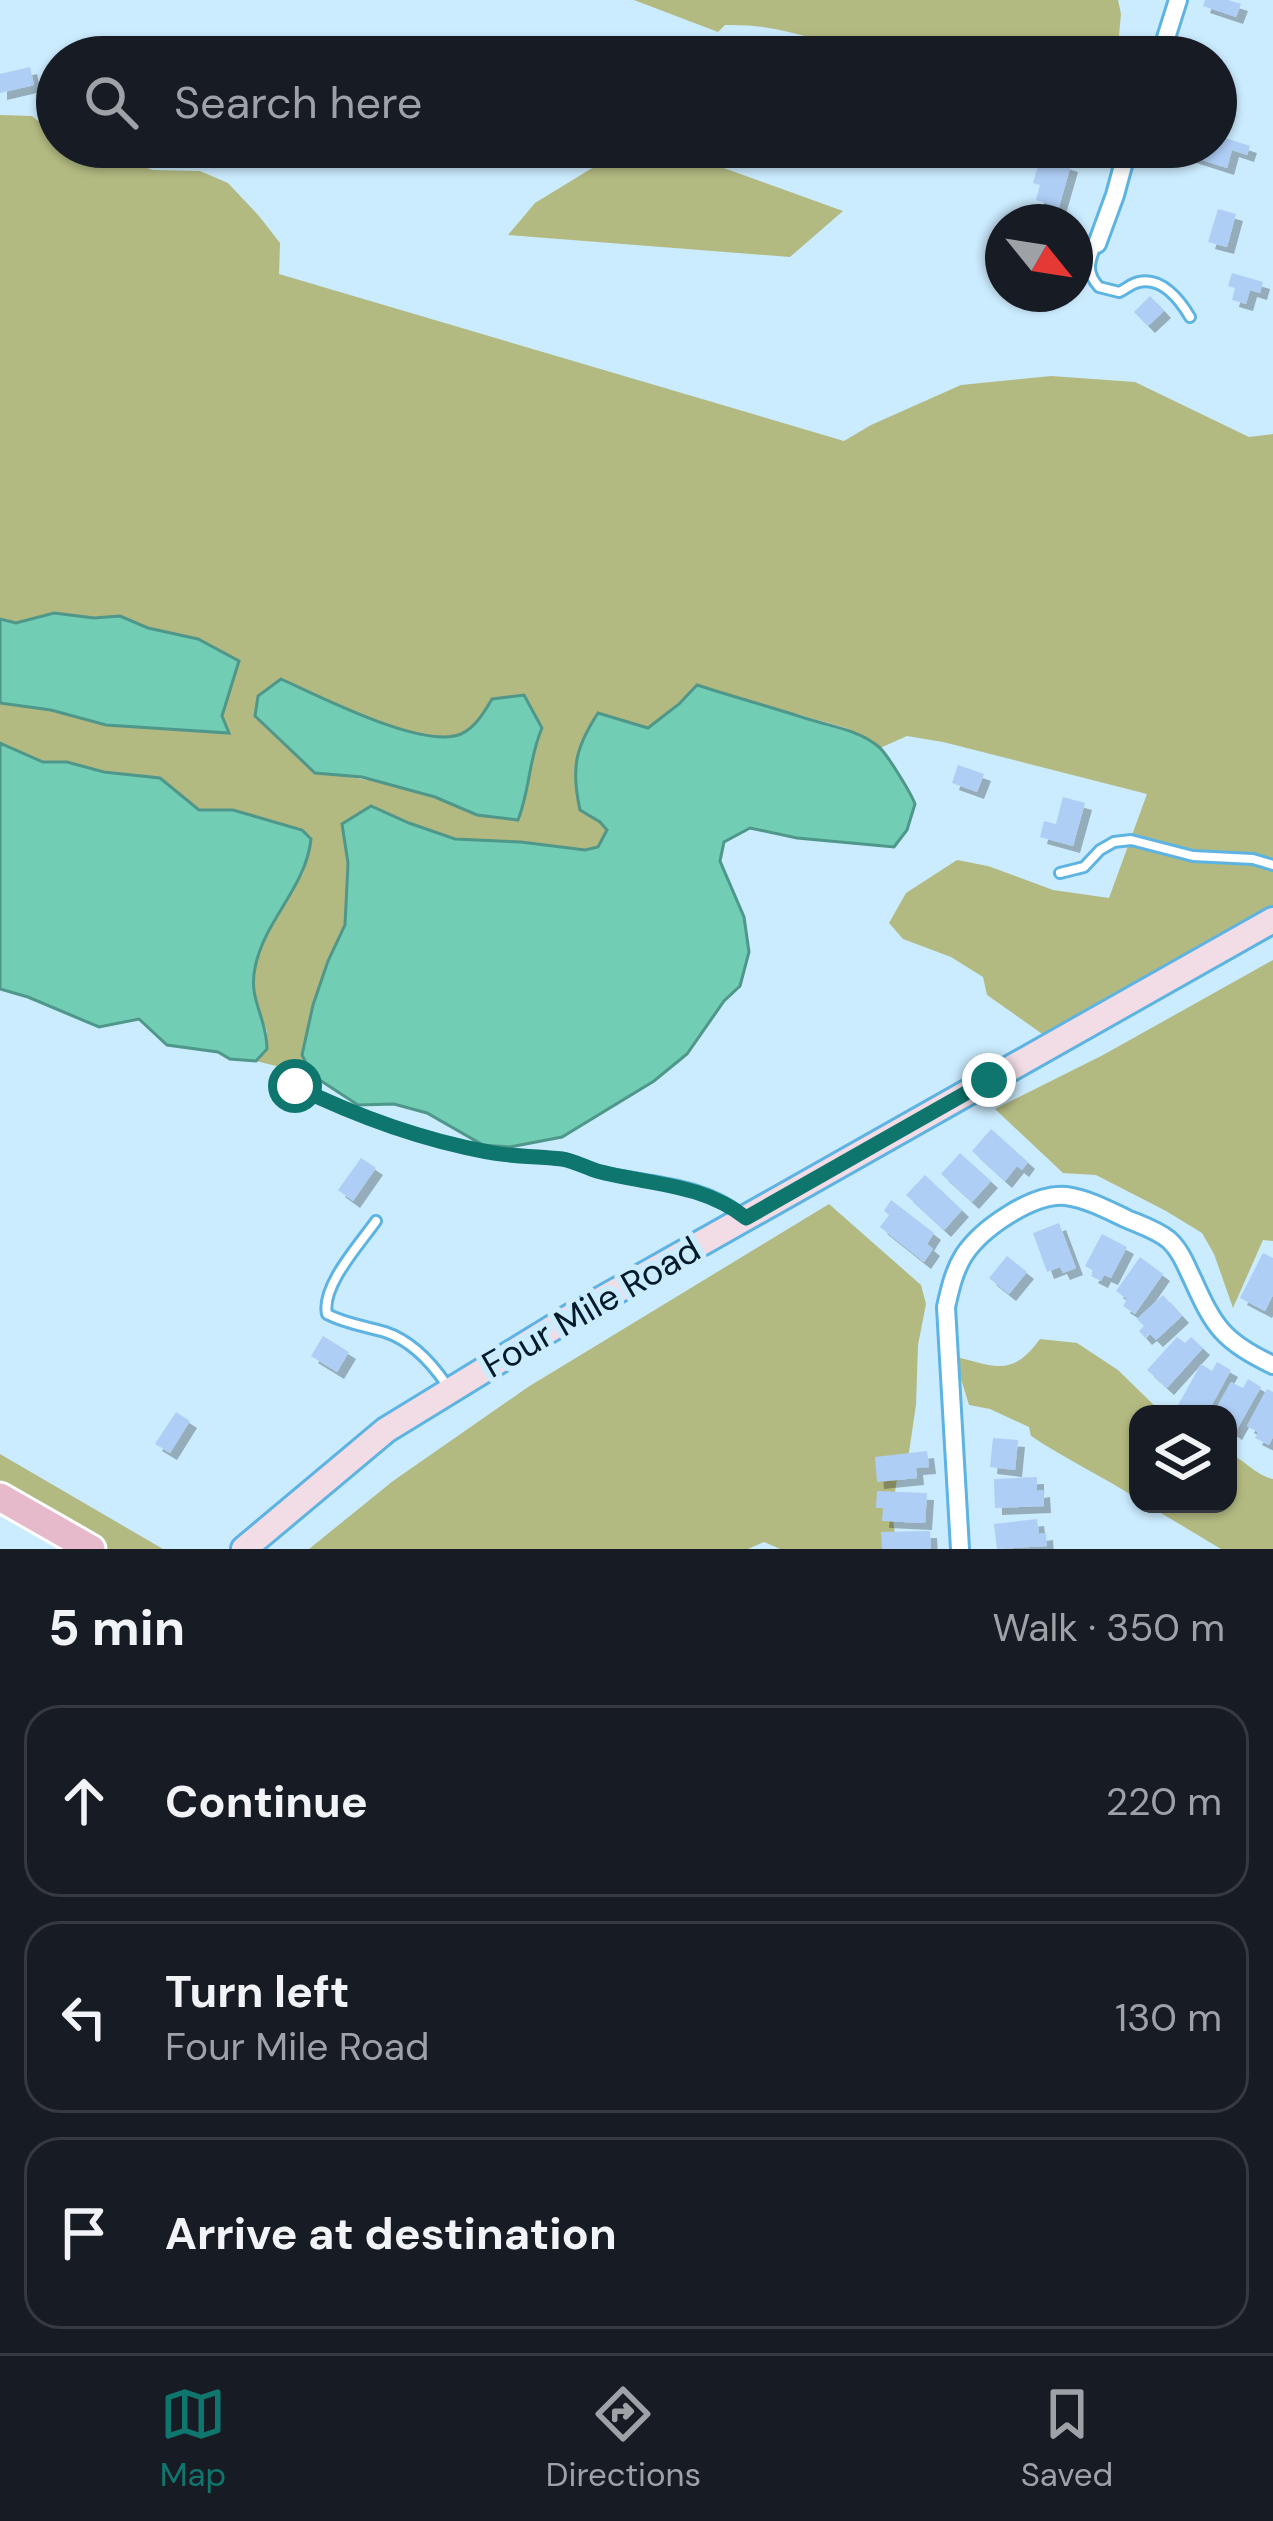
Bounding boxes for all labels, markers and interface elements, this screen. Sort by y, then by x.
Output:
search box [36,36,1237,168]
icon: search [78,69,144,135]
text: Search here [174,73,422,132]
north arrow [985,204,1093,312]
route end [962,1053,1016,1107]
route start [268,1059,322,1113]
street label: Four Mile Road [474,1226,708,1388]
map controls [1129,1405,1237,1513]
button: layers [1129,1405,1237,1513]
text: 5 min [48,1594,185,1661]
text: Walk · 350 m [992,1602,1225,1653]
icon: ahead [51,1768,117,1834]
text: Continue [165,1772,368,1831]
text: 220 m [1106,1776,1222,1827]
text: Turn left [165,1962,349,2021]
icon: left [51,1984,117,2050]
text: 130 m [1115,1992,1222,2043]
text: Four Mile Road [165,2021,430,2072]
icon: arrive [51,2200,117,2266]
text: Arrive at destination [165,2204,617,2263]
tab: Map [160,2381,226,2496]
tab: Directions [546,2381,701,2496]
tab: Saved [1021,2381,1113,2496]

